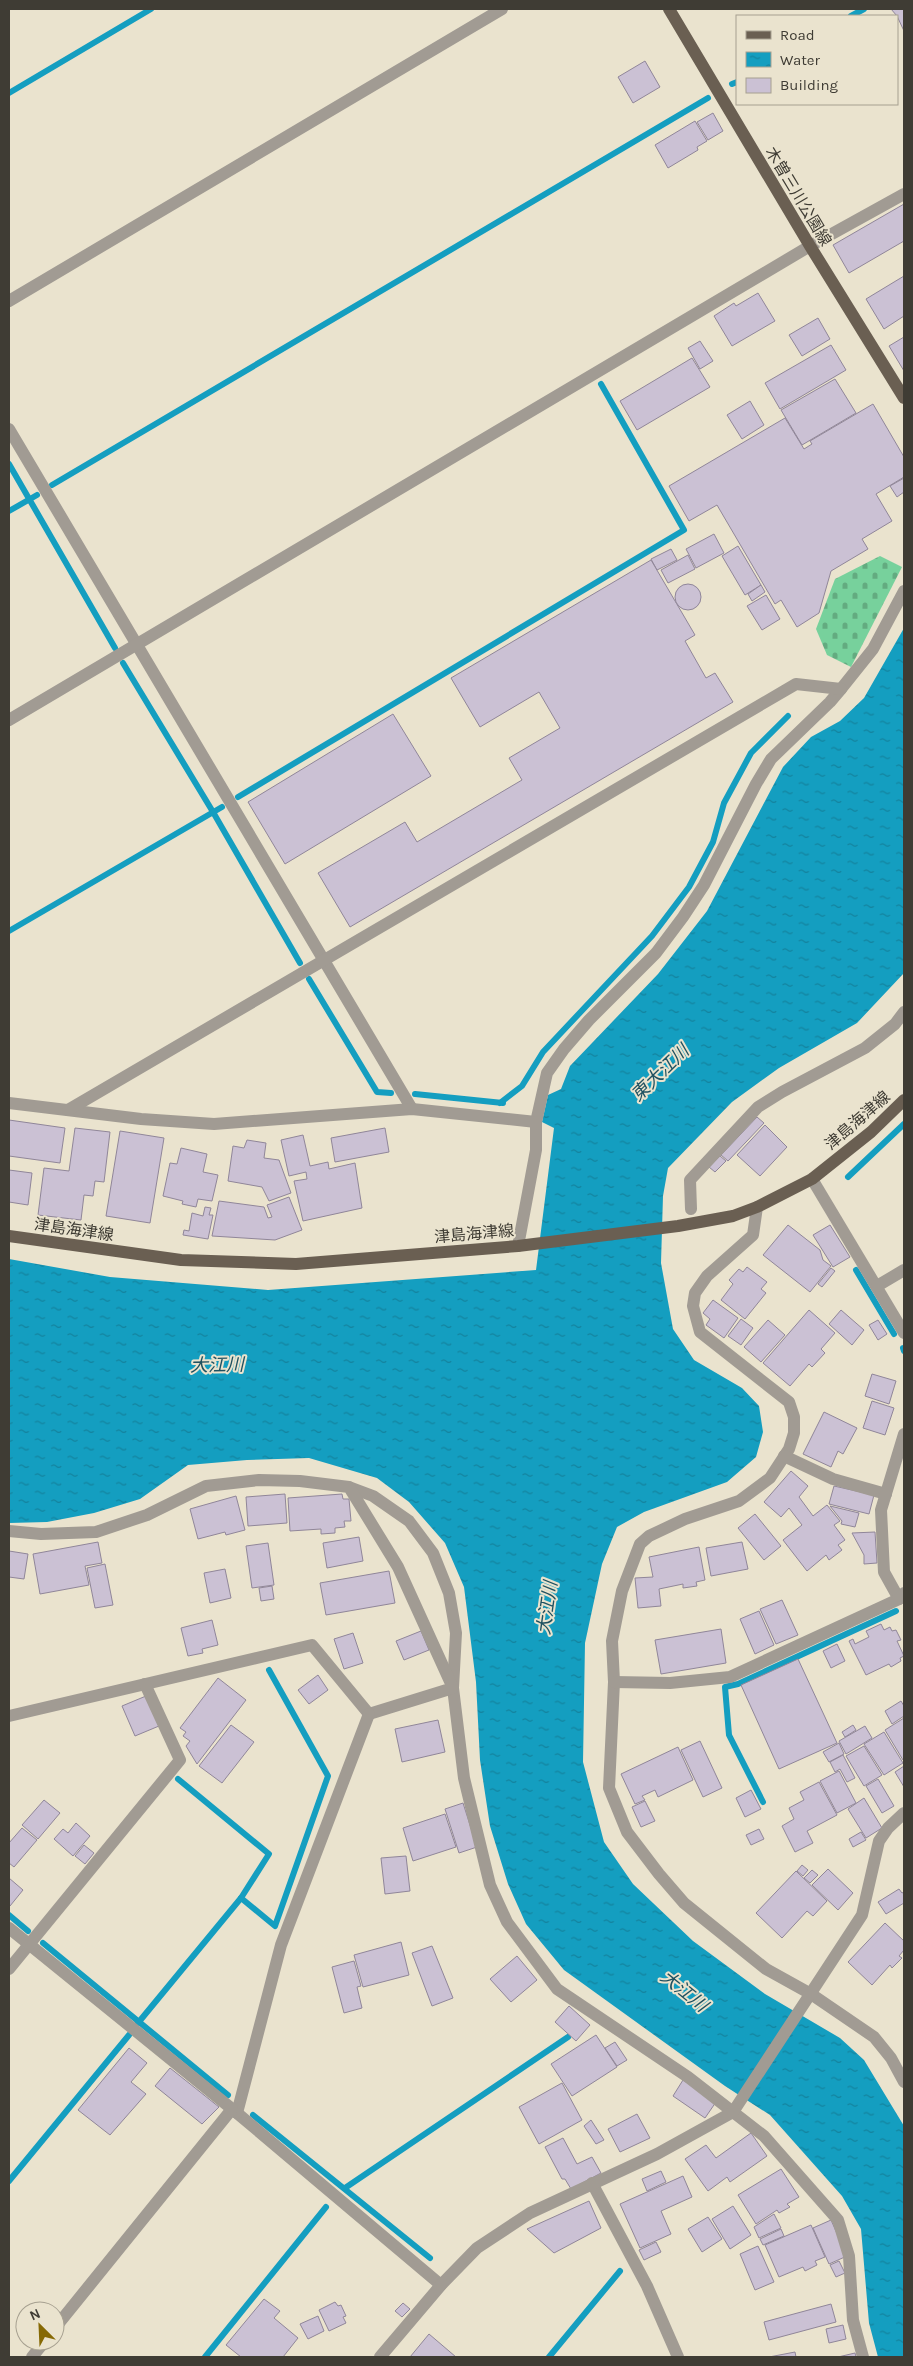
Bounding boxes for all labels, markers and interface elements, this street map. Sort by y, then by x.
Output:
legend [736,15,898,105]
text: Road [780,26,815,44]
text: Water [780,51,821,69]
text: Building [780,76,838,94]
street label: 木曽三川公園線 [762,143,836,249]
water label: 東大江川 [626,1039,695,1106]
street label: 津島海津線 [821,1087,894,1154]
street label: 津島海津線 [33,1215,115,1244]
street label: 津島海津線 [433,1221,515,1246]
water label: 大江川 [190,1353,246,1376]
water label: 大江川 [532,1578,562,1636]
water label: 大江川 [656,1965,713,2018]
north arrow [15,2301,65,2351]
text: N [27,2305,43,2324]

